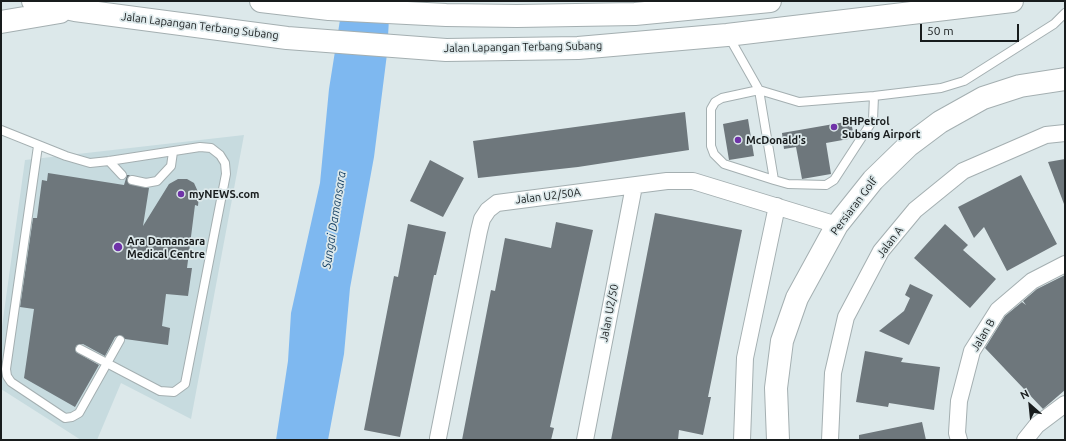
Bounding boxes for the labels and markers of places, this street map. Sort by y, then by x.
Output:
place label: BHPetrol Subang Airport [842,114,921,140]
marker: BHPetrol Subang Airport [829,122,839,132]
place label: McDonald's [746,133,806,147]
marker: McDonald's [733,135,743,145]
place label: myNEWS.com [189,187,260,201]
marker: myNEWS.com [176,189,186,199]
place label: Ara Damansara Medical Centre [127,234,205,260]
marker: Ara Damansara Medical Centre [112,241,124,253]

